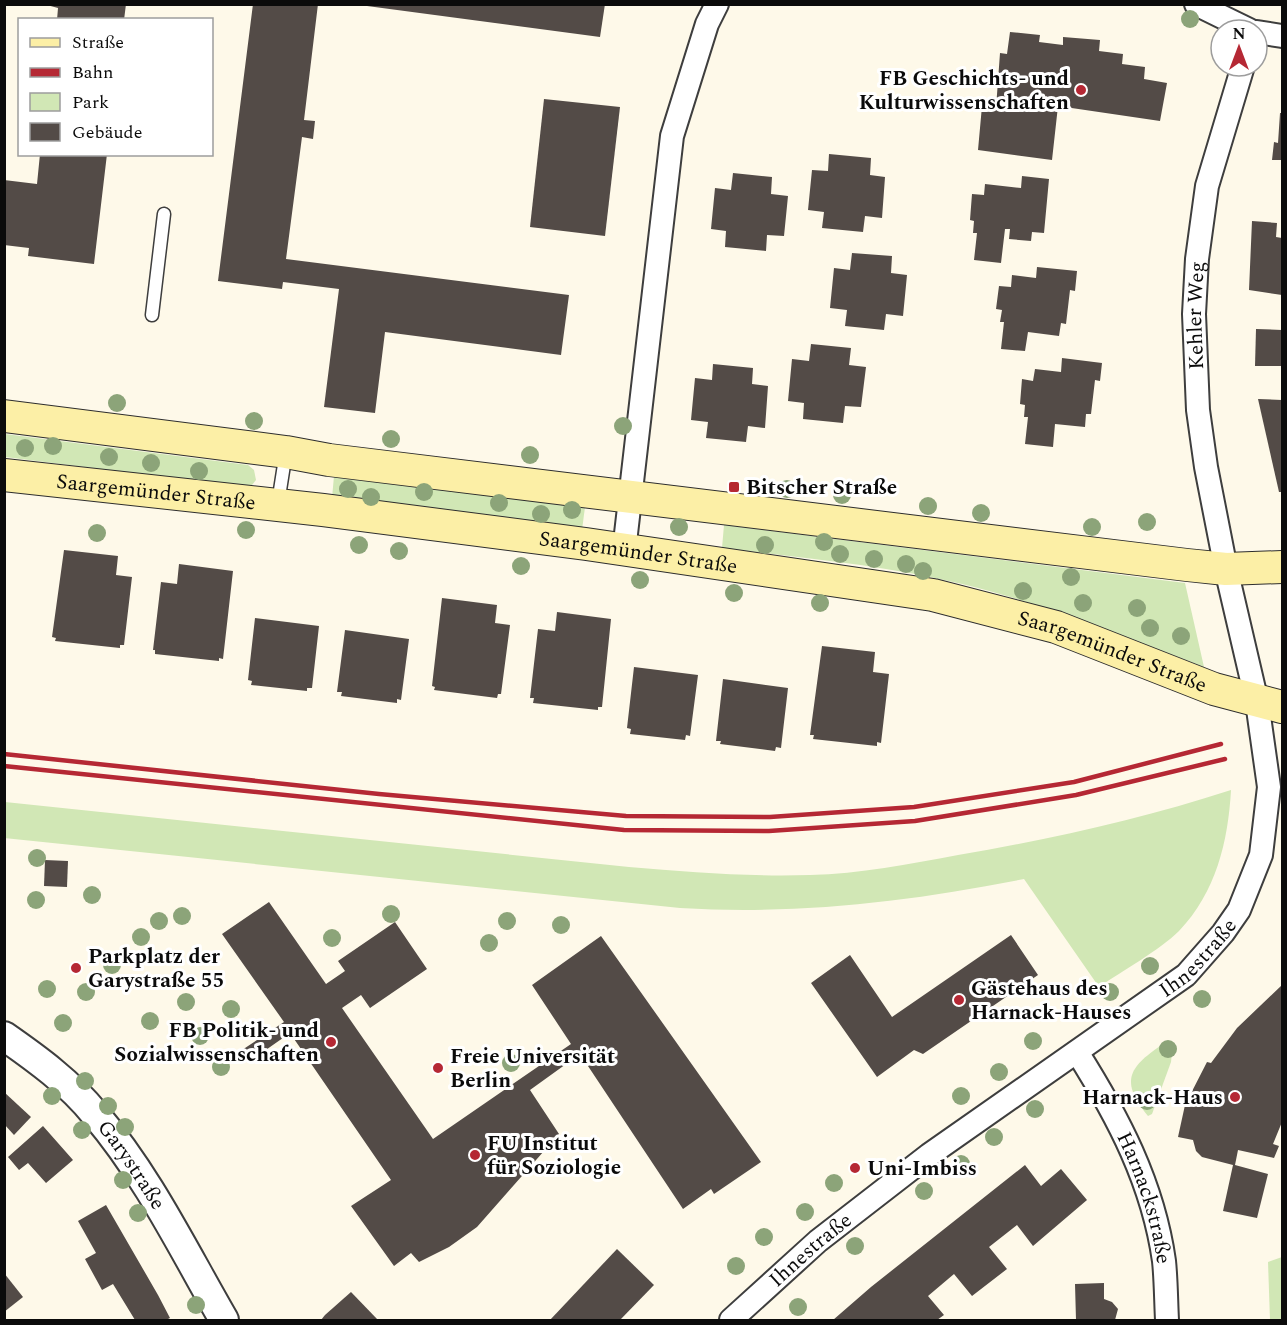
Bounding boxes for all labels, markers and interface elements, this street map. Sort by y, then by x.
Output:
legend [18,18,213,156]
north arrow [1209,18,1269,78]
text: N [1232,22,1246,46]
text: Straße [72,29,124,56]
text: Bahn [72,59,114,86]
place label: FB Geschichts- und Kulturwissenschaften [859,63,1069,119]
marker: FB Geschichts- und Kulturwissenschaften [1074,83,1088,97]
text: Park [72,89,109,116]
text: Gebäude [72,119,142,146]
street label: Kehler Weg [1179,260,1214,370]
street label: Saargemünder Straße [55,466,257,520]
place label: Bitscher Straße [746,472,897,504]
marker: Bitscher Straße [727,480,741,494]
street label: Saargemünder Straße [537,523,740,583]
street label: Saargemünder Straße [1014,603,1212,702]
street label: Ihnestraße [1153,912,1245,1006]
place label: Parkplatz der Garystraße 55 [88,941,224,997]
marker: Parkplatz der Garystraße 55 [69,961,83,975]
place label: Gästehaus des Harnack-Hauses [971,973,1131,1029]
marker: Gästehaus des Harnack-Hauses [952,993,966,1007]
place label: FB Politik- und Sozialwissenschaften [114,1015,319,1071]
marker: FB Politik- und Sozialwissenschaften [324,1035,338,1049]
place label: Freie Universität Berlin [450,1041,615,1097]
marker: Freie Universität Berlin [431,1061,445,1075]
place label: Harnack-Haus [1082,1082,1223,1114]
marker: Harnack-Haus [1228,1090,1242,1104]
street label: Garystraße [89,1113,173,1216]
street label: Harnackstraße [1108,1127,1179,1266]
place label: FU Institut für Soziologie [487,1128,621,1184]
marker: FU Institut für Soziologie [468,1148,482,1162]
place label: Uni-Imbiss [867,1153,977,1185]
marker: Uni-Imbiss [848,1161,862,1175]
street label: Ihnestraße [762,1205,859,1295]

